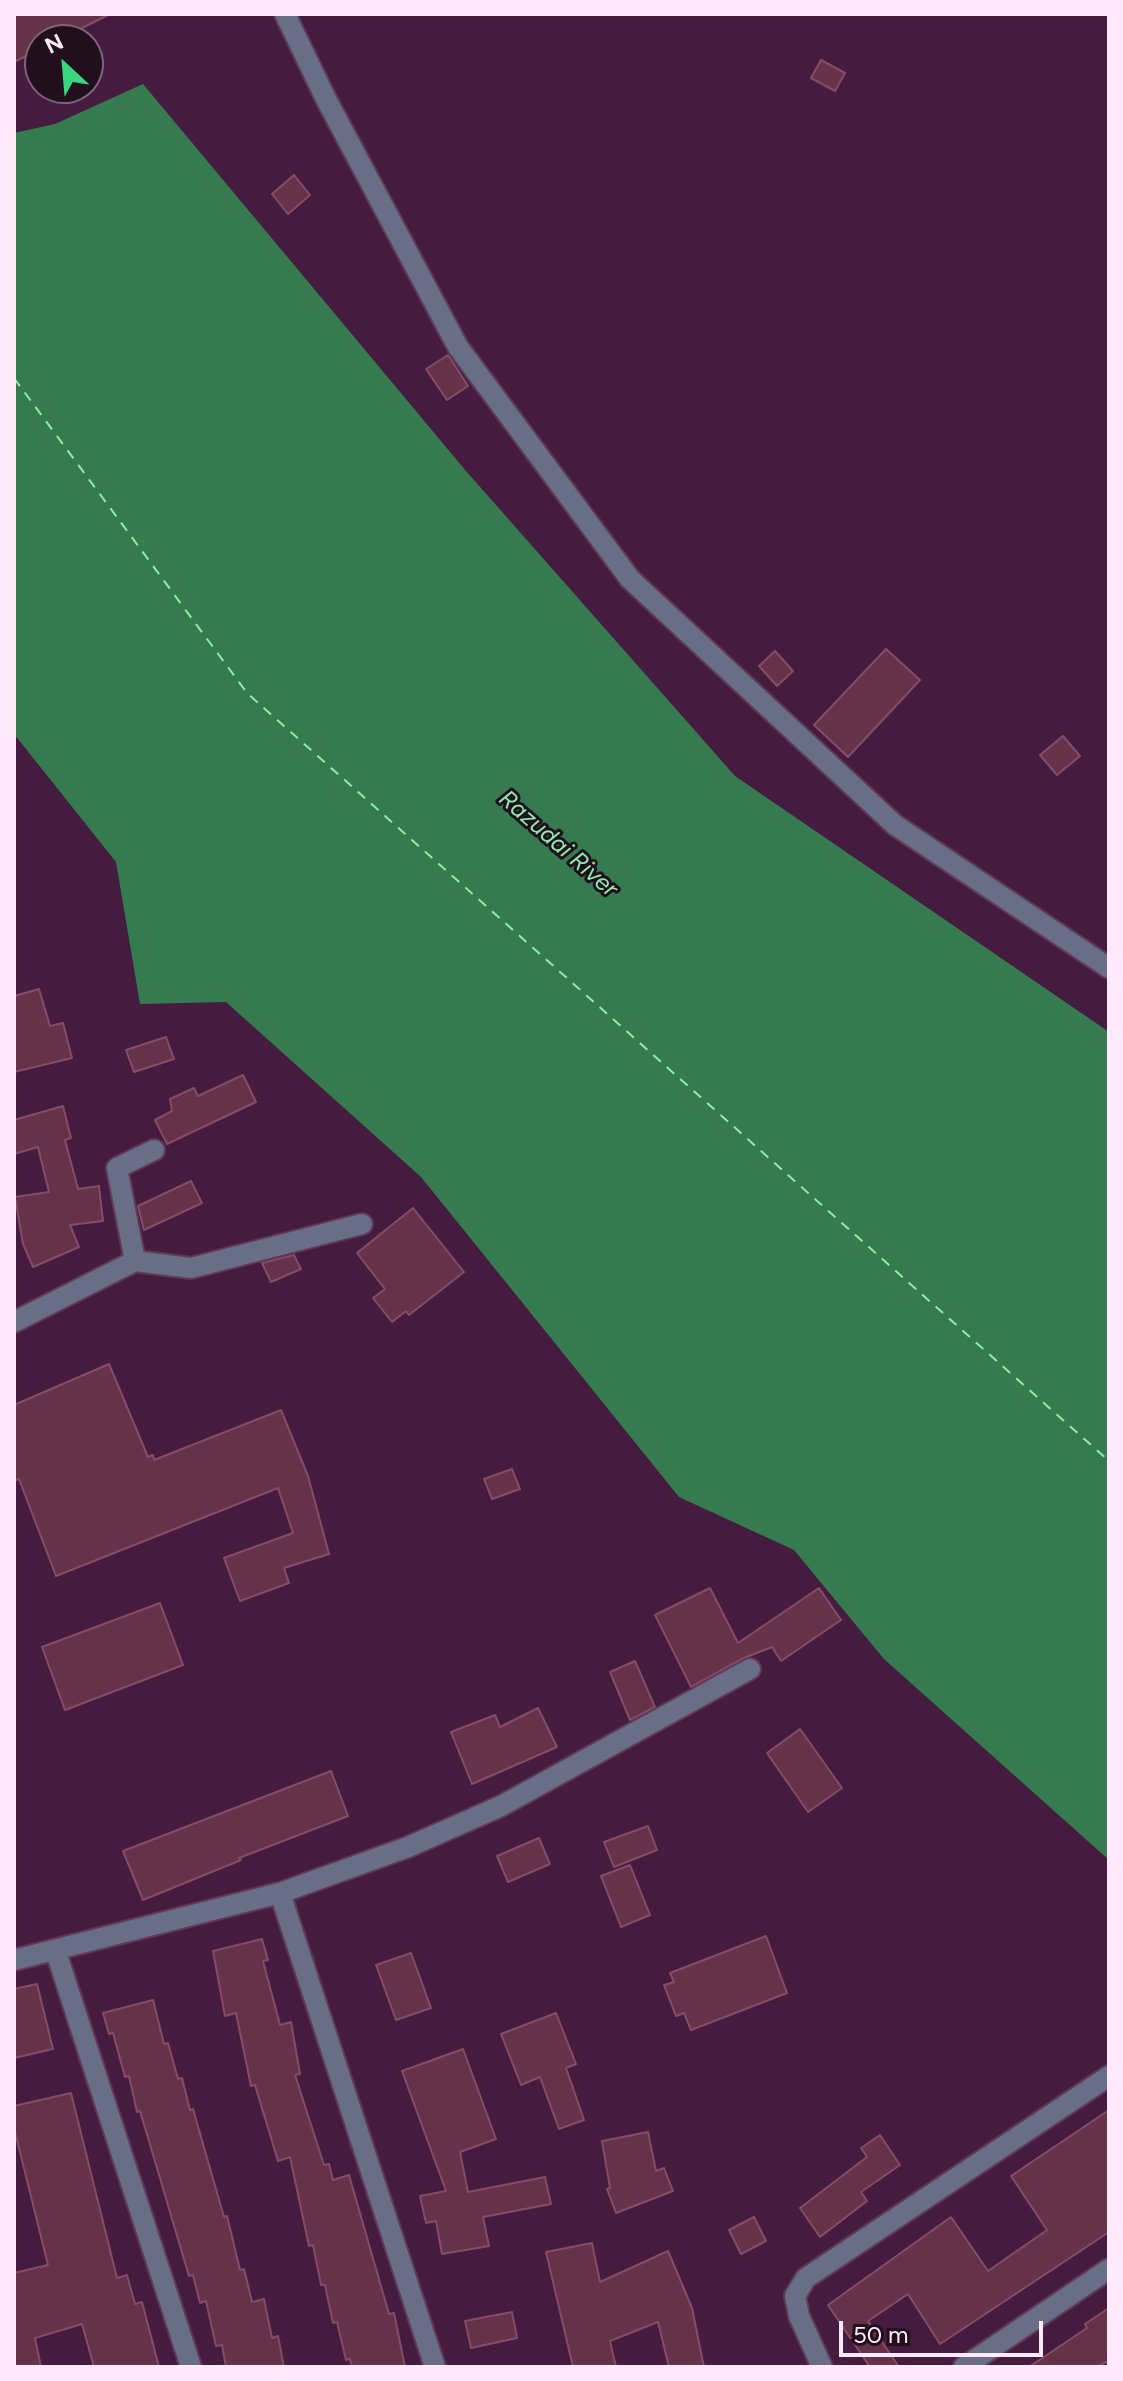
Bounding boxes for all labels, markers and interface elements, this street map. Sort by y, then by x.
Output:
north arrow [24,24,104,104]
text: N [41,28,68,60]
water label: Razudai River [493,785,623,903]
scale bar [843,2305,1047,2355]
text: 50 m [853,2320,909,2349]

